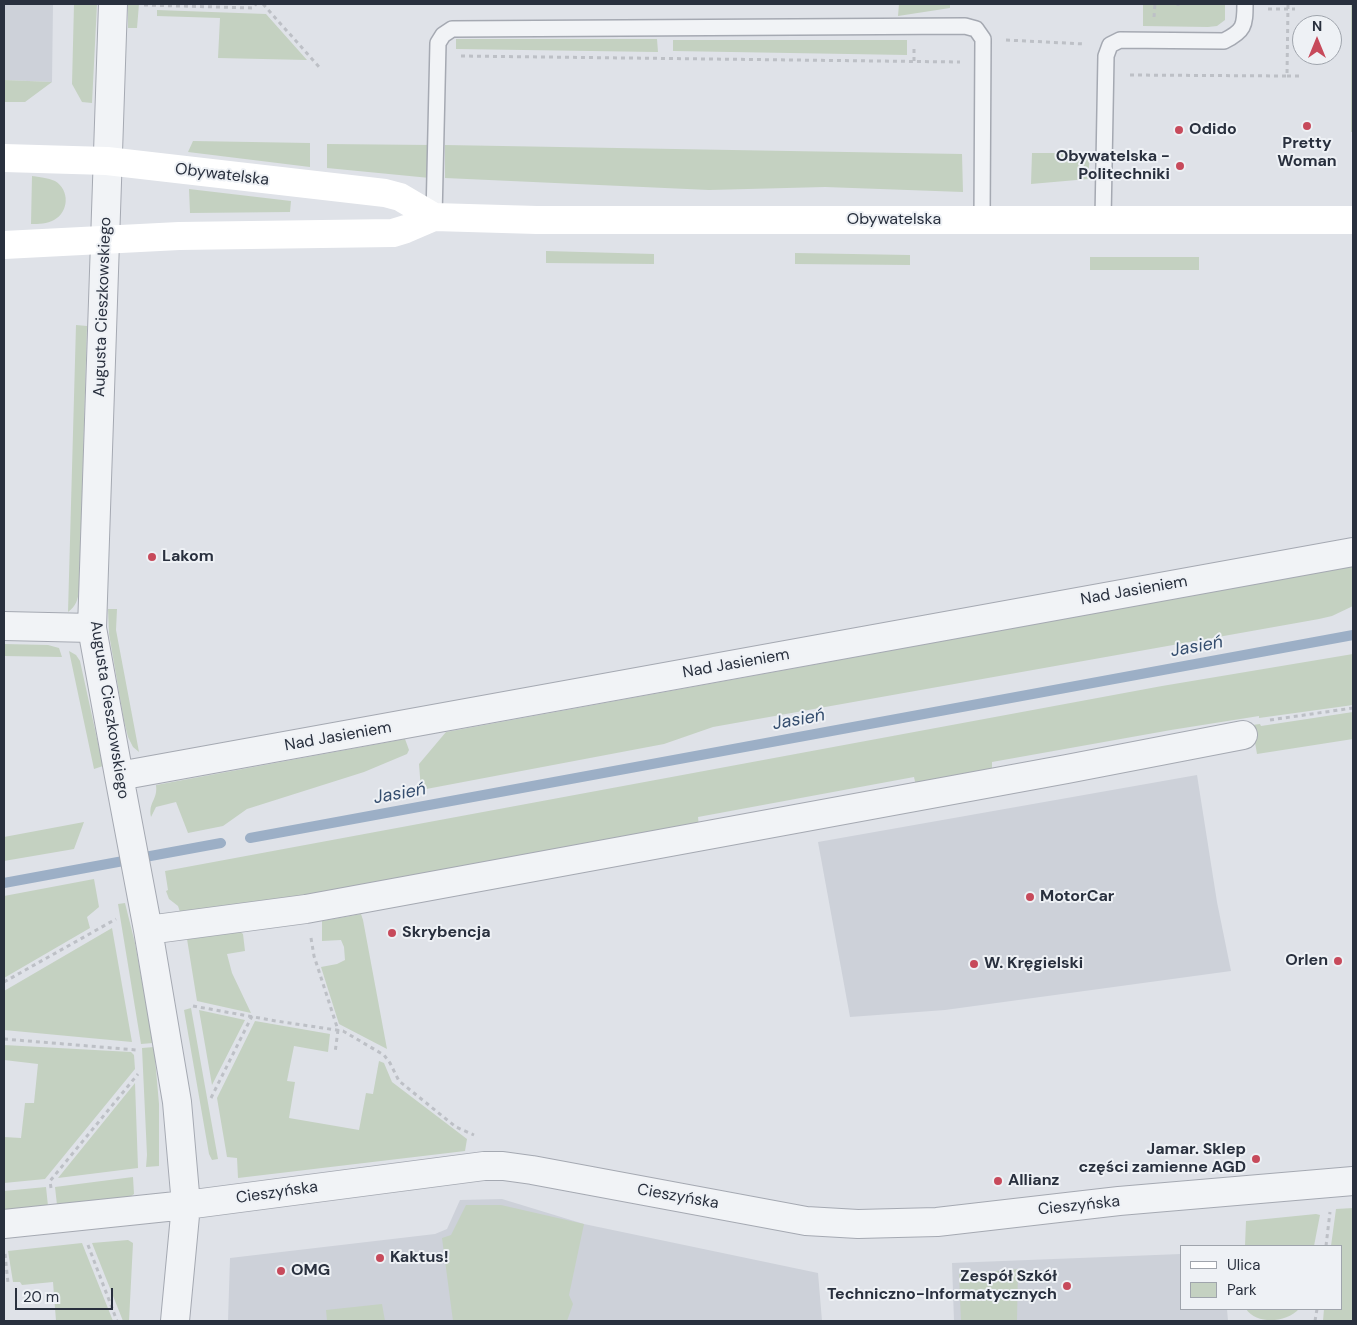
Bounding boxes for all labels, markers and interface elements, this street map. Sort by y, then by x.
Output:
north arrow [1292,15,1342,65]
text: N [1312,17,1322,35]
place label: Odido [1189,120,1237,140]
marker: Pretty Woman [1301,120,1313,132]
marker: Odido [1173,124,1185,136]
place label: Pretty Woman [1277,134,1337,172]
place label: Obywatelska - Politechniki [1056,147,1170,185]
street label: Obywatelska [174,160,270,190]
marker: Obywatelska - Politechniki [1174,160,1186,172]
street label: Obywatelska [847,210,941,230]
street label: Augusta Cieszkowskiego [90,217,116,397]
place label: Lakom [162,547,214,567]
marker: Lakom [146,551,158,563]
street label: Nad Jasieniem [1079,572,1189,610]
street label: Augusta Cieszkowskiego [85,619,133,801]
water label: Jasień [1169,632,1225,662]
street label: Nad Jasieniem [681,645,791,683]
water label: Jasień [771,705,827,735]
street label: Nad Jasieniem [283,718,393,756]
water label: Jasień [372,779,428,809]
place label: MotorCar [1040,887,1114,907]
marker: MotorCar [1024,891,1036,903]
place label: Skrybencja [402,923,491,943]
marker: Skrybencja [386,927,398,939]
place label: Orlen [1285,951,1328,971]
place label: W. Kręgielski [984,954,1083,974]
marker: Orlen [1332,955,1344,967]
marker: W. Kręgielski [968,958,980,970]
place label: Jamar. Sklep części zamienne AGD [1079,1140,1246,1178]
marker: Jamar. Sklep części zamienne AGD [1250,1153,1262,1165]
place label: Allianz [1008,1171,1059,1191]
marker: Allianz [992,1175,1004,1187]
street label: Cieszyńska [235,1178,319,1208]
street label: Cieszyńska [636,1180,720,1214]
street label: Cieszyńska [1037,1192,1121,1220]
legend [1180,1245,1342,1310]
place label: Kaktus! [390,1248,449,1268]
marker: Kaktus! [374,1252,386,1264]
text: Ulica [1227,1255,1261,1275]
place label: OMG [291,1261,330,1281]
marker: OMG [275,1265,287,1277]
place label: Zespół Szkół Techniczno-Informatycznych [827,1267,1057,1305]
scale bar [18,1278,115,1310]
marker: Zespół Szkół Techniczno-Informatycznych [1061,1280,1073,1292]
text: Park [1227,1280,1257,1300]
text: 20 m [23,1287,59,1307]

